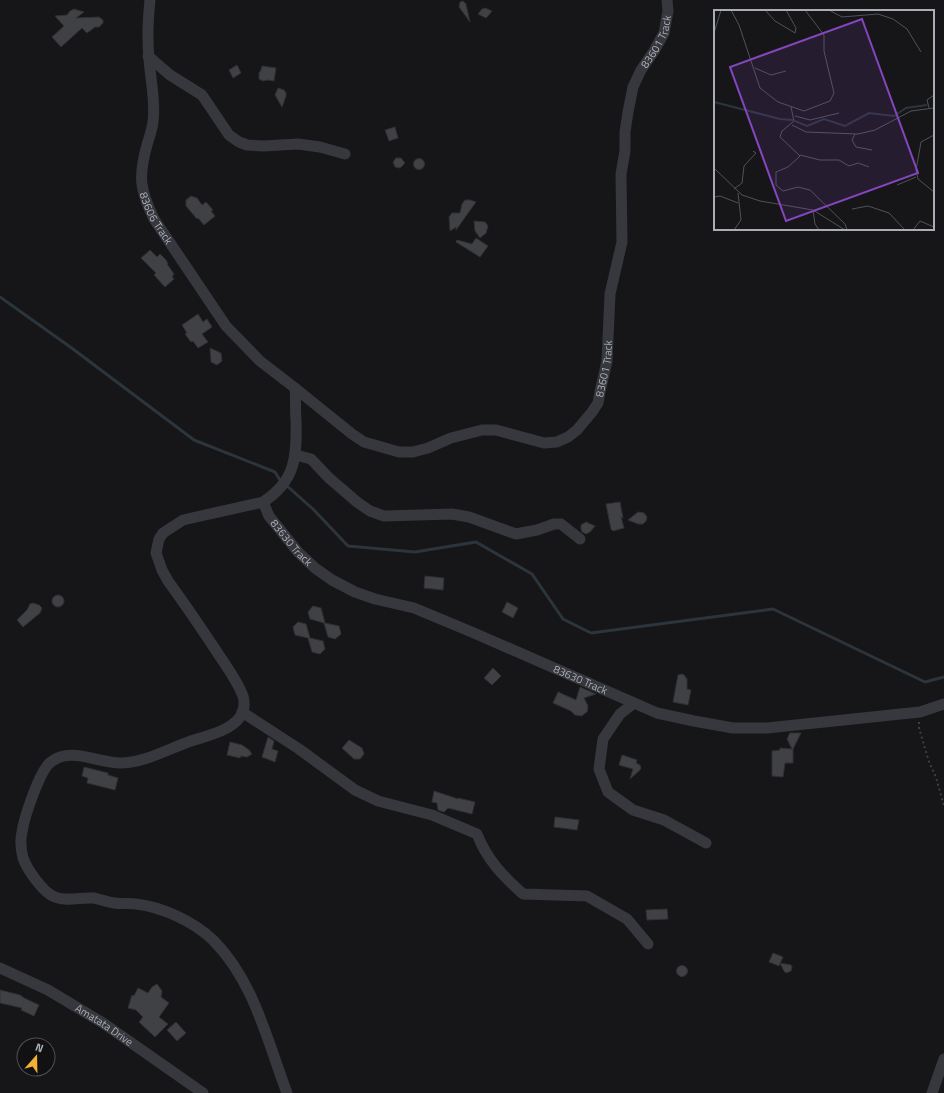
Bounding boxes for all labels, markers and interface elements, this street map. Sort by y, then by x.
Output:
inset map [714,10,934,230]
street label: 83601 Track [637,13,675,71]
street label: 83606 Track [136,190,177,248]
street label: 83601 Track [591,339,616,398]
street label: 83630 Track [267,516,317,570]
street label: 83630 Track [551,661,611,699]
street label: Amatata Drive [72,1000,137,1050]
north arrow [16,1037,56,1077]
text: N [33,1039,46,1056]

